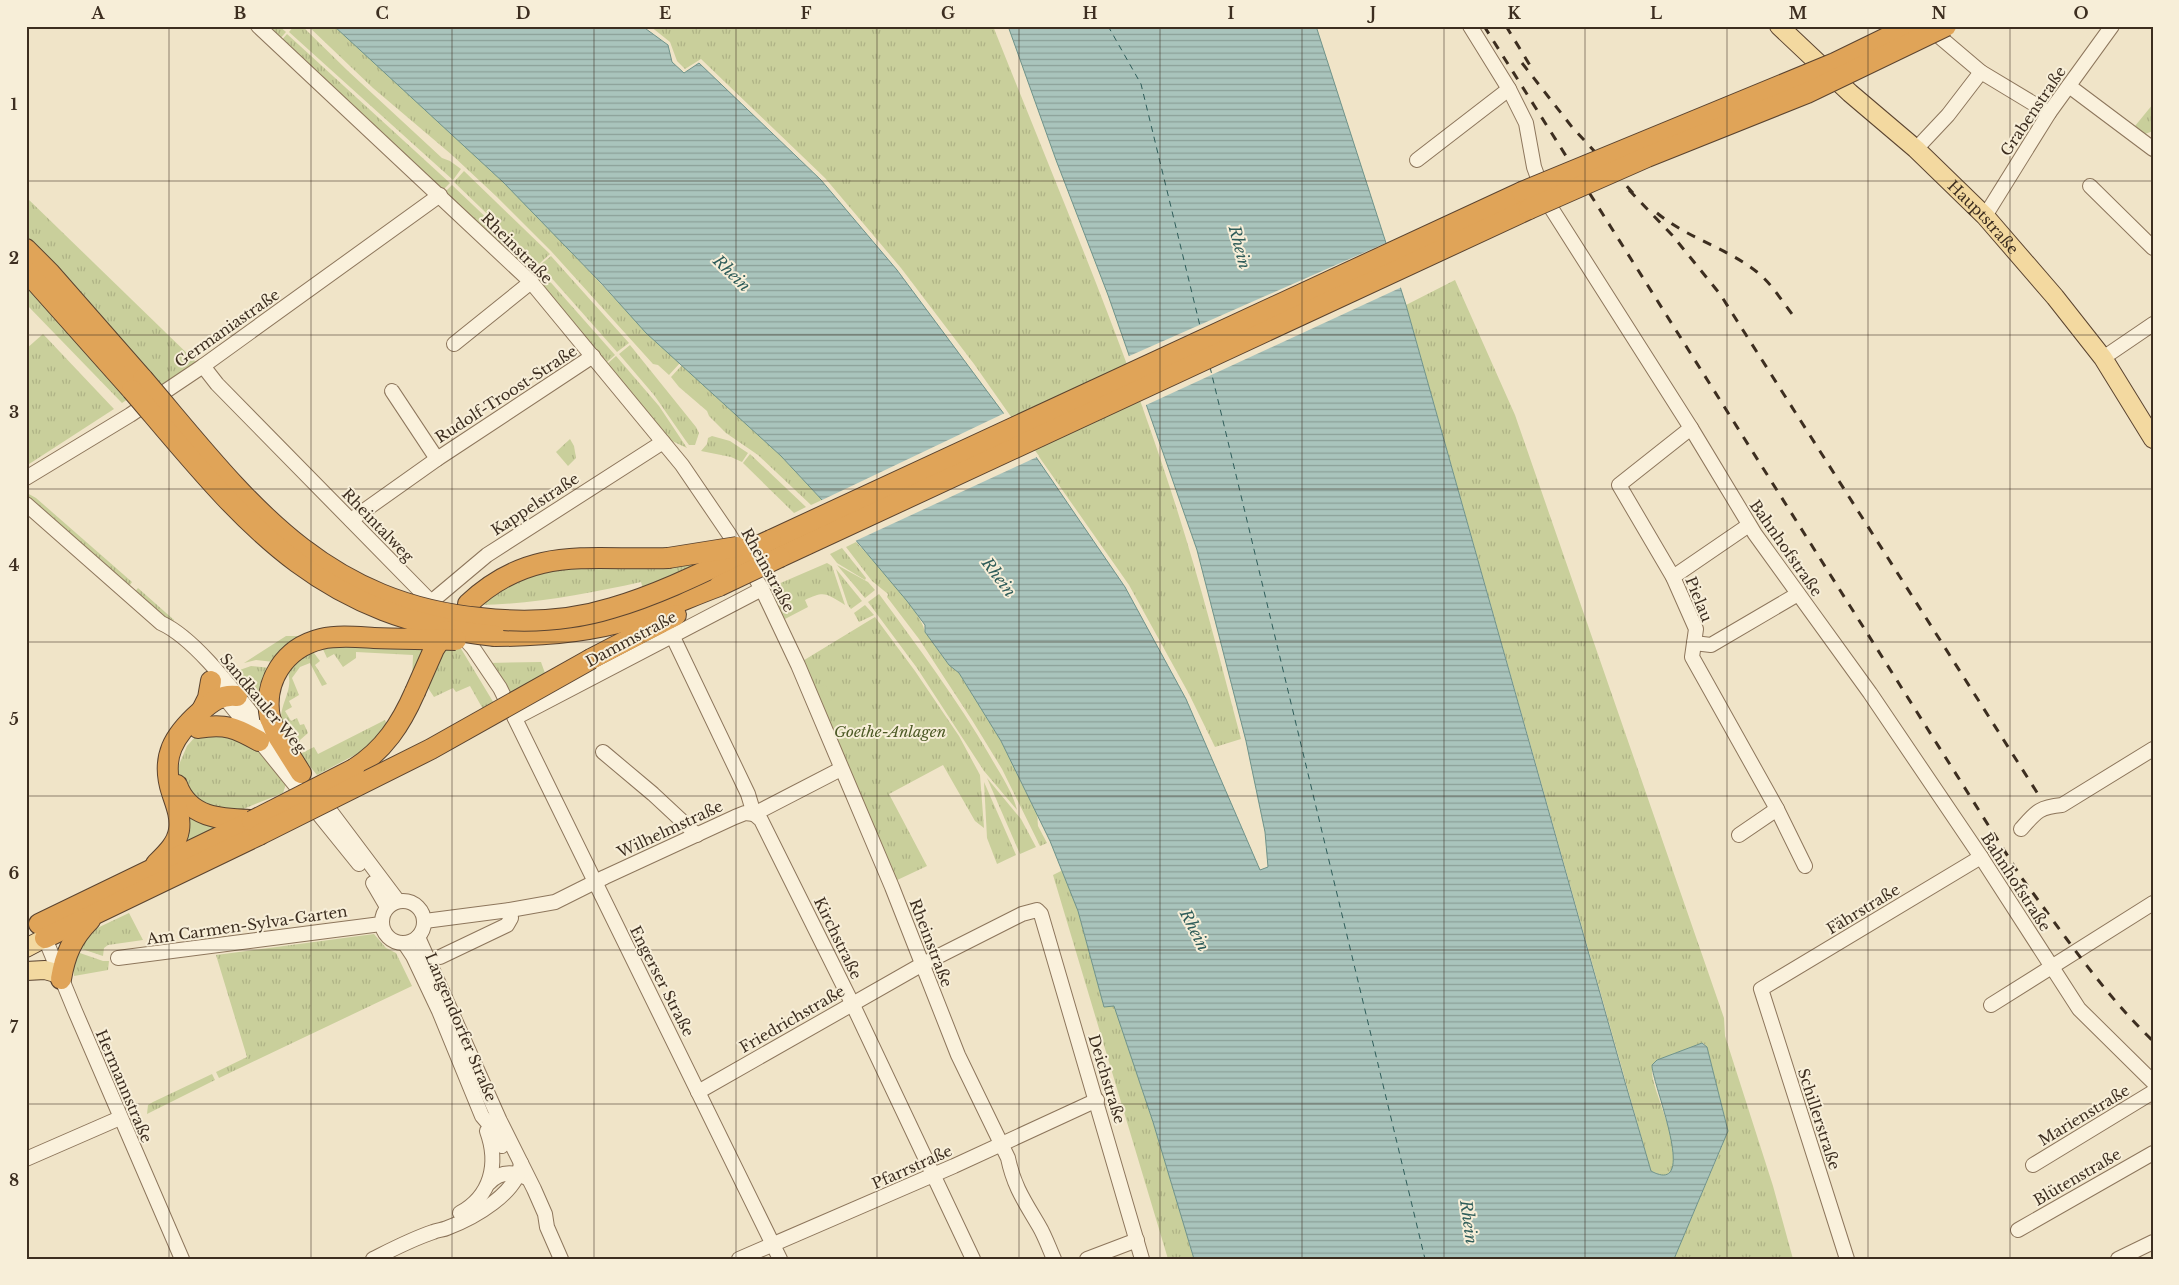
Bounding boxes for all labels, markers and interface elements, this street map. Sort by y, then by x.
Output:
text: A [91,3,106,23]
text: B [234,3,247,23]
text: C [375,3,389,23]
text: D [516,3,530,23]
text: E [659,3,671,23]
text: F [800,3,812,23]
text: G [941,3,955,23]
text: H [1082,3,1098,23]
text: I [1228,3,1235,23]
text: J [1367,3,1376,23]
text: K [1507,3,1521,23]
text: L [1650,3,1662,23]
text: M [1789,3,1807,23]
text: N [1931,3,1947,23]
text: O [2073,3,2089,23]
street label: Grabenstraße [1996,63,2070,159]
text: 1 [11,94,18,114]
street label: Hauptstraße [1944,176,2023,258]
street label: Rheinstraße [477,208,557,288]
water label: Rhein [1224,222,1255,271]
text: 2 [9,248,19,268]
water label: Rhein [708,250,755,296]
street label: Germaniastraße [171,285,283,371]
street label: Rudolf-Troost-Straße [432,341,580,447]
text: 3 [9,402,19,422]
street label: Kappelstraße [488,469,582,539]
street label: Rheintalweg [338,484,419,567]
street label: Bahnhofstraße [1746,496,1826,600]
street label: Rheinstraße [737,525,799,615]
water label: Rhein [977,553,1020,601]
text: 4 [9,555,19,575]
street label: Pielau [1681,574,1717,624]
street label: Dammstraße [582,607,680,671]
street label: Sandkauler Weg [216,649,311,757]
text: 5 [9,709,19,729]
park label: Goethe-Anlagen [834,722,946,741]
street label: Wilhelmstraße [613,796,726,862]
street label: Bahnhofstraße [1977,829,2055,935]
text: 6 [9,863,20,883]
street label: Fährstraße [1823,880,1903,938]
street label: Kirchstraße [810,894,866,982]
street label: Rheinstraße [905,896,957,990]
street label: Am Carmen-Sylva-Garten [144,902,349,949]
water label: Rhein [1176,905,1214,954]
street label: Engerser Straße [626,922,698,1040]
street label: Langendorfer Straße [421,950,501,1104]
street label: Friedrichstraße [736,981,848,1057]
text: 7 [10,1017,19,1037]
street label: Hermannstraße [92,1027,156,1145]
street label: Deichstraße [1084,1032,1130,1126]
street label: Schillerstraße [1794,1066,1844,1172]
street label: Marienstraße [2035,1080,2133,1150]
street label: Pfarrstraße [869,1141,955,1193]
street label: Blütenstraße [2030,1144,2124,1210]
text: 8 [9,1170,19,1190]
water label: Rhein [1456,1198,1482,1245]

